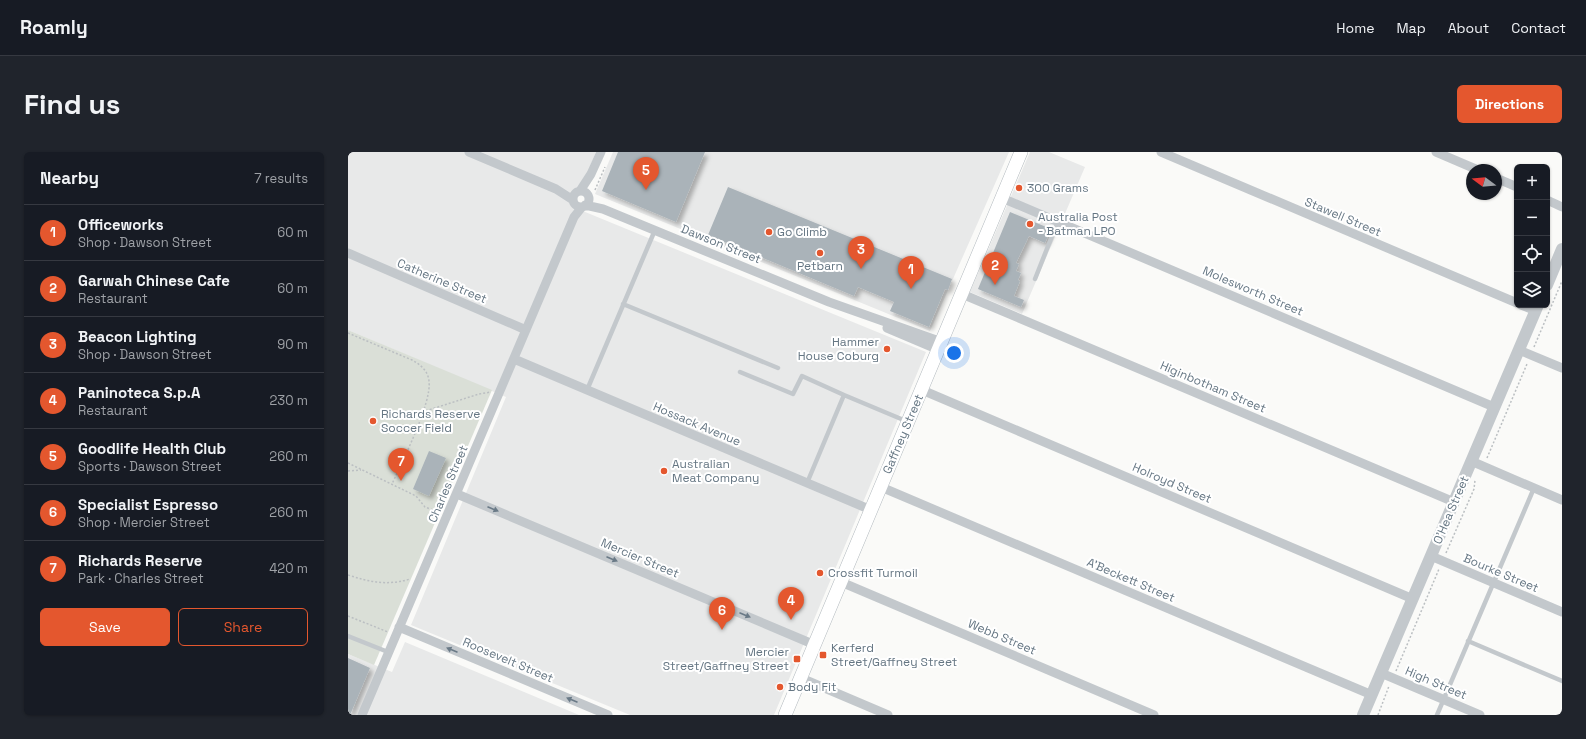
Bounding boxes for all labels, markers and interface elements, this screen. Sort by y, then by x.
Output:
text: Roamly [20,15,88,40]
text: Home [1336,19,1374,37]
text: Map [1396,19,1426,37]
text: About [1448,19,1489,37]
text: Contact [1511,19,1566,37]
button: Directions [1457,85,1562,123]
text: Find us [24,86,121,122]
pin: 5 [633,157,659,190]
north arrow [1466,164,1502,200]
map controls [1514,164,1550,308]
button: + [1514,164,1550,200]
text: Nearby [40,167,99,189]
text: 7 results [254,170,308,187]
place label: 300 Grams [1027,180,1089,196]
marker: 300 Grams [1014,183,1024,193]
street label: Stawell Street [1302,194,1384,240]
button: − [1514,200,1550,236]
place label: Australia Post - Batman LPO [1038,209,1118,239]
text: Officeworks [78,215,164,234]
marker: Australia Post - Batman LPO [1025,219,1035,229]
street label: Dawson Street [679,221,763,267]
text: 1 [50,224,56,241]
text: 60 m [277,224,308,241]
place label: Go Climb [777,224,827,240]
marker: Go Climb [764,227,774,237]
text: Shop · Dawson Street [78,234,212,251]
pin: 3 [848,236,874,269]
button: locate [1514,236,1550,272]
marker: Petbarn [815,248,825,258]
pin: 2 [982,252,1008,285]
street label: Catherine Street [395,255,489,307]
pin: 1 [898,256,924,289]
place label: Petbarn [797,258,843,274]
street label: Molesworth Street [1200,263,1306,319]
text: Garwah Chinese Cafe [78,271,230,290]
button: layers [1514,272,1550,308]
text: 2 [49,280,57,297]
text: 60 m [277,280,308,297]
text: Restaurant [78,290,148,307]
text: Beacon Lighting [78,327,197,346]
place label: Hammer House Coburg [798,334,879,364]
text: 3 [49,336,57,353]
text: 90 m [277,336,308,353]
your location [944,343,964,363]
marker: Hammer House Coburg [882,344,892,354]
text: Shop · Dawson Street [78,346,212,363]
street label: Higinbotham Street [1158,357,1268,417]
text: Paninoteca S.p.A [78,383,201,402]
text: 4 [49,392,57,409]
text: 230 m [270,392,308,409]
street label: Gaffney Street [879,392,927,476]
street label: Hossack Avenue [651,398,743,450]
text: Restaurant [78,402,148,419]
place label: Richards Reserve Soccer Field [381,406,480,436]
marker: Richards Reserve Soccer Field [368,416,378,426]
text: Goodlife Health Club [78,439,226,458]
street label: Charles Street [424,443,472,525]
text: 5 [49,448,57,465]
text: 260 m [269,448,308,465]
pin: 7 [388,448,414,481]
place label: Australian Meat Company [672,456,759,486]
text: Sports · Dawson Street [78,458,221,475]
street label: Holroyd Street [1130,459,1214,507]
marker: Australian Meat Company [659,466,669,476]
street label: O'Hea Street [1429,473,1473,547]
text: Specialist Espresso [78,495,218,514]
text: 6 [49,504,57,521]
text: 260 m [269,504,308,521]
one-way arrow [487,506,498,512]
text: Shop · Mercier Street [78,514,210,531]
street label: Mercier Street [599,534,681,582]
street label: Bourke Street [1461,550,1541,596]
text: Richards Reserve [78,551,202,570]
street label: A'Beckett Street [1085,554,1177,606]
one-way arrow [607,557,619,563]
text: 7 [49,560,57,577]
text: 420 m [269,560,308,577]
place label: Crossfit Turmoil [828,565,918,581]
marker: Crossfit Turmoil [815,568,825,578]
text: Park · Charles Street [78,570,204,587]
pin: 4 [778,587,804,620]
pin: 6 [709,597,735,630]
button: Save [40,608,170,646]
button: Share [178,608,308,646]
one-way arrow [740,613,752,619]
street label: Webb Street [965,615,1039,659]
street label: Roosevelt Street [460,634,556,686]
place label: Kerferd Street/Gaffney Street [831,640,957,670]
place label: Mercier Street/Gaffney Street [663,644,789,674]
one-way arrow [446,646,458,652]
marker: Kerferd Street/Gaffney Street [818,650,828,660]
marker: Mercier Street/Gaffney Street [792,654,802,664]
street label: High Street [1403,663,1469,703]
place label: Body Fit [788,679,836,695]
marker: Body Fit [775,682,785,692]
one-way arrow [567,697,578,703]

